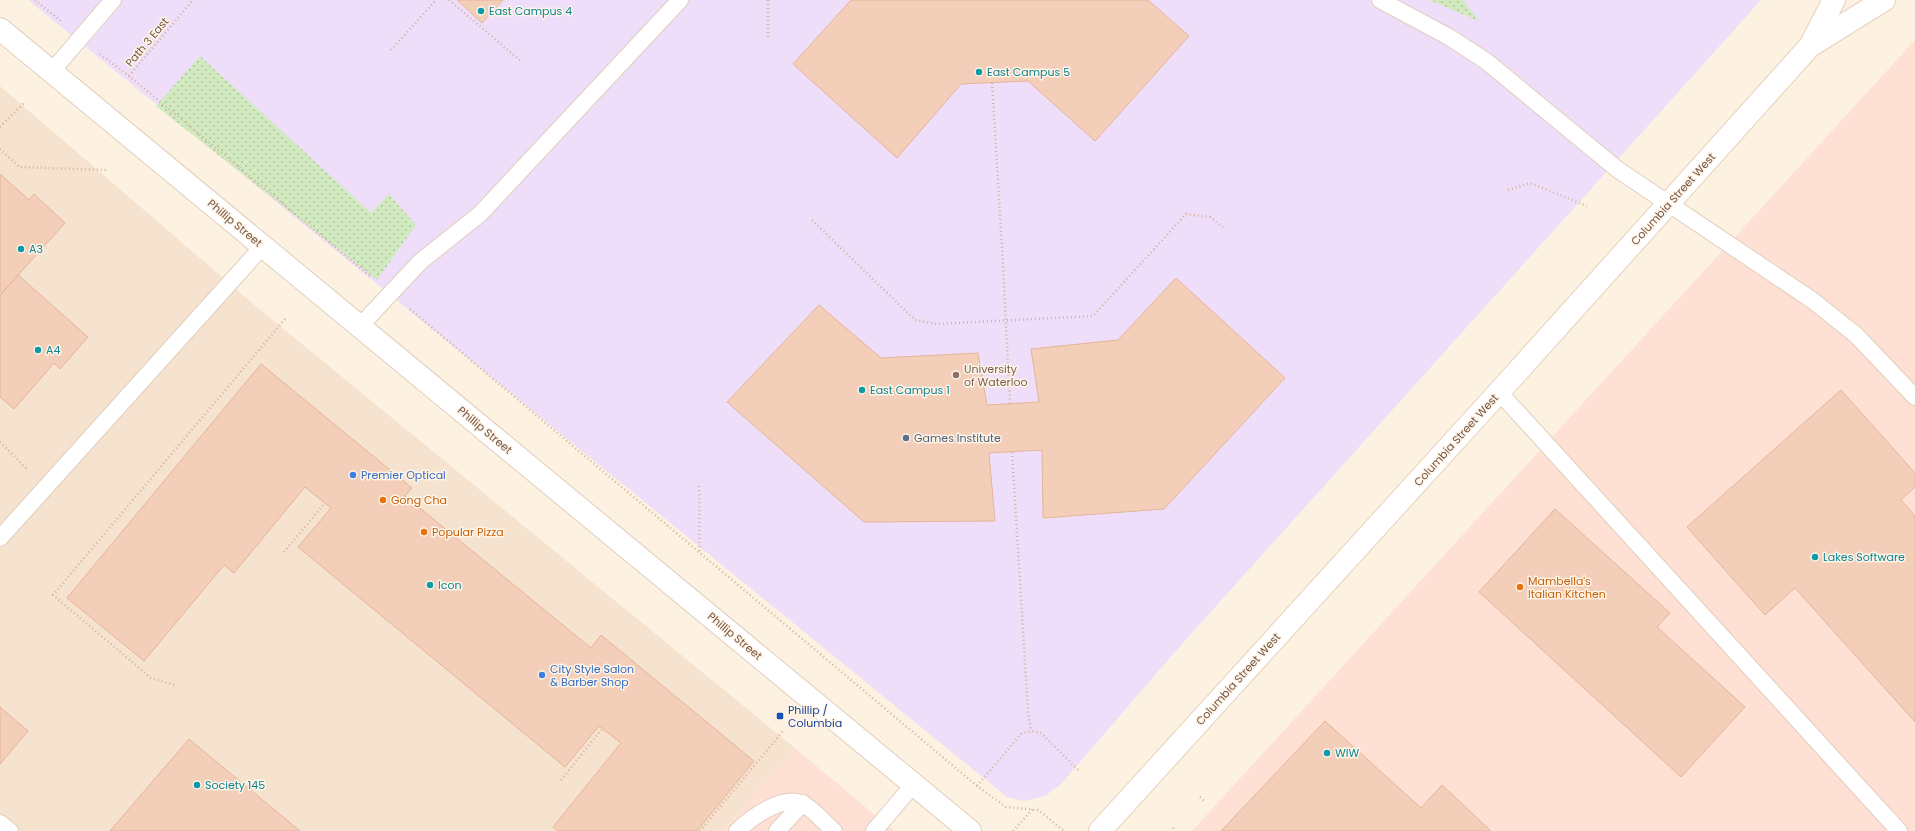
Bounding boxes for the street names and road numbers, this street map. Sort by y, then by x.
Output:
street label: Path 3 East [122,14,172,70]
street label: Columbia Street West [1627,149,1719,249]
street label: Phillip Street [204,195,266,251]
street label: Columbia Street West [1410,390,1502,490]
street label: Phillip Street [454,402,516,458]
street label: Phillip Street [704,608,766,664]
street label: Columbia Street West [1192,629,1284,729]

